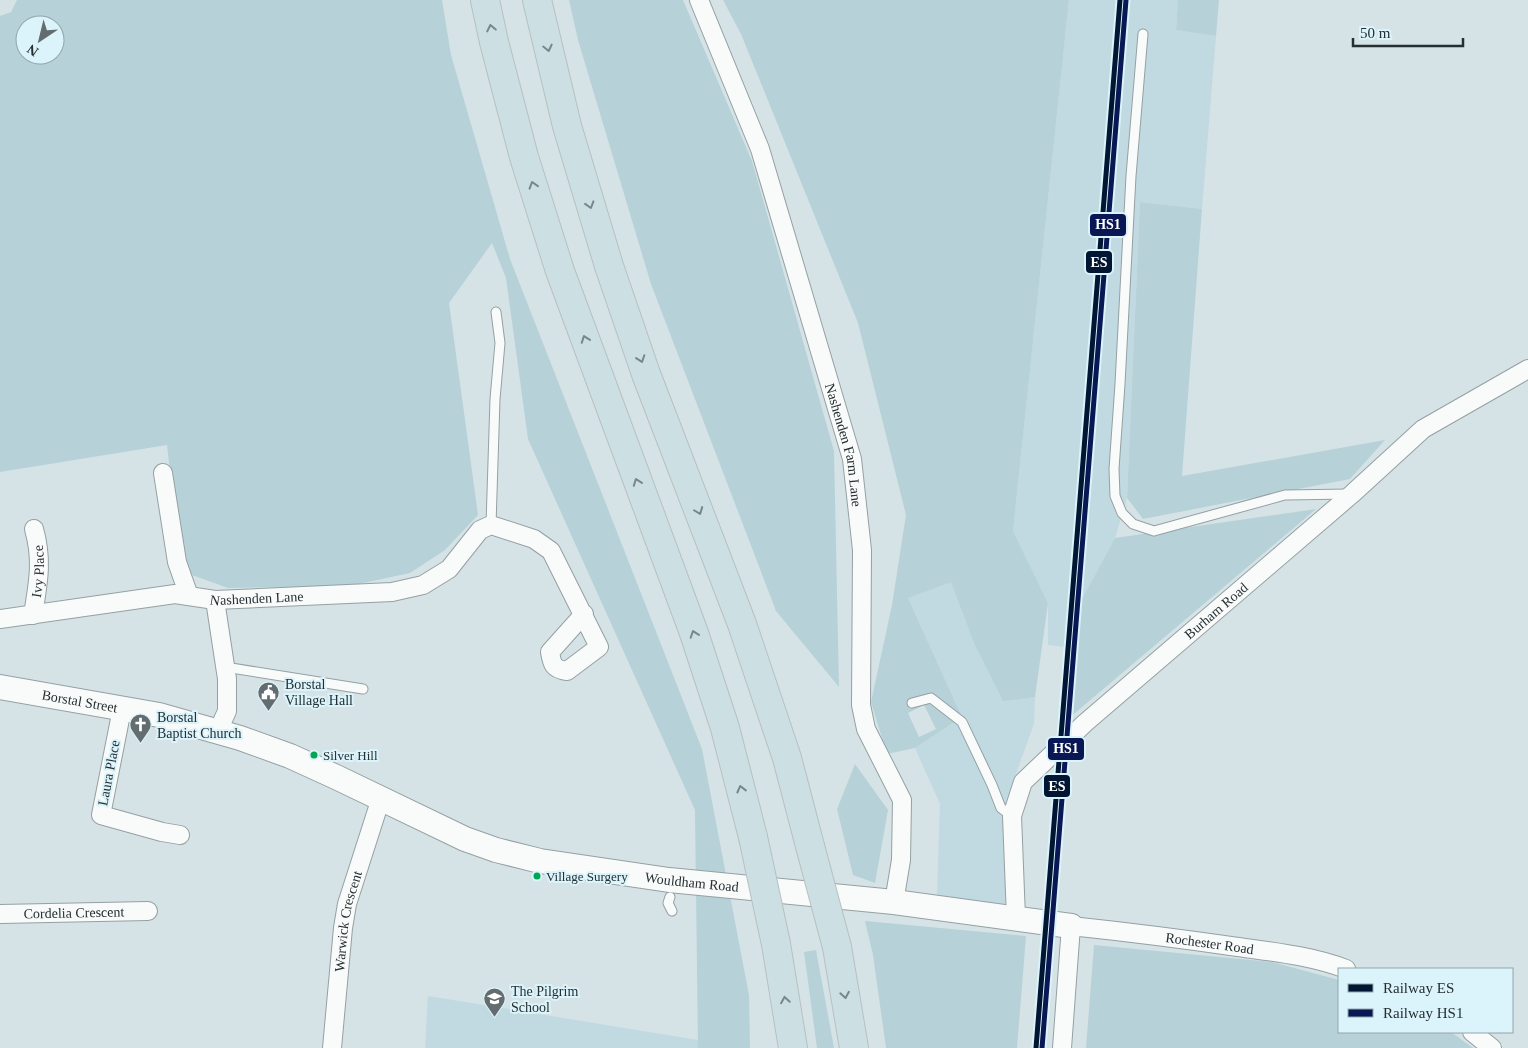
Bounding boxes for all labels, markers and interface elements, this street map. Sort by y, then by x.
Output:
north arrow [15,15,65,65]
scale bar [1353,15,1463,47]
one-way arrow [487,24,497,33]
text: 50 m [1360,25,1391,41]
text: N [24,41,41,59]
one-way arrow [542,43,553,52]
one-way arrow [529,182,539,190]
one-way arrow [584,200,594,208]
line badge: HS1 [1089,213,1127,237]
text: HS1 [1095,217,1121,232]
line badge: ES [1085,250,1113,274]
text: ES [1090,255,1108,270]
one-way arrow [581,335,591,344]
one-way arrow [635,354,645,363]
street label: Nashenden Farm Lane [822,381,865,508]
one-way arrow [633,478,643,486]
one-way arrow [693,506,703,514]
street label: Ivy Place [28,544,47,599]
street label: Burham Road [1181,579,1251,642]
street label: Nashenden Lane [209,589,304,608]
one-way arrow [690,630,700,639]
place label: Borstal Village Hall [285,677,353,708]
public building icon: Borstal Village Hall [257,680,281,711]
street label: Borstal Street [41,687,119,715]
place label: Borstal Baptist Church [157,710,241,741]
church icon: Borstal Baptist Church [129,713,153,744]
line badge: HS1 [1047,737,1085,761]
street label: Laura Place [95,739,123,807]
text: HS1 [1053,741,1079,756]
place label: Silver Hill [323,748,378,763]
marker: Silver Hill [309,750,319,760]
line badge: ES [1043,774,1071,798]
text: ES [1048,779,1066,794]
one-way arrow [736,785,747,794]
street label: Warwick Crescent [332,869,365,972]
place label: Village Surgery [546,869,628,884]
street label: Wouldham Road [644,869,739,894]
marker: Village Surgery [532,871,542,881]
street label: Cordelia Crescent [23,904,125,921]
street label: Rochester Road [1165,930,1255,957]
legend [1338,968,1513,1033]
text: Railway ES [1383,980,1454,996]
place label: The Pilgrim School [511,984,578,1015]
school or university icon: The Pilgrim School [483,987,507,1018]
one-way arrow [840,991,850,999]
one-way arrow [781,996,791,1004]
text: Railway HS1 [1383,1005,1463,1021]

